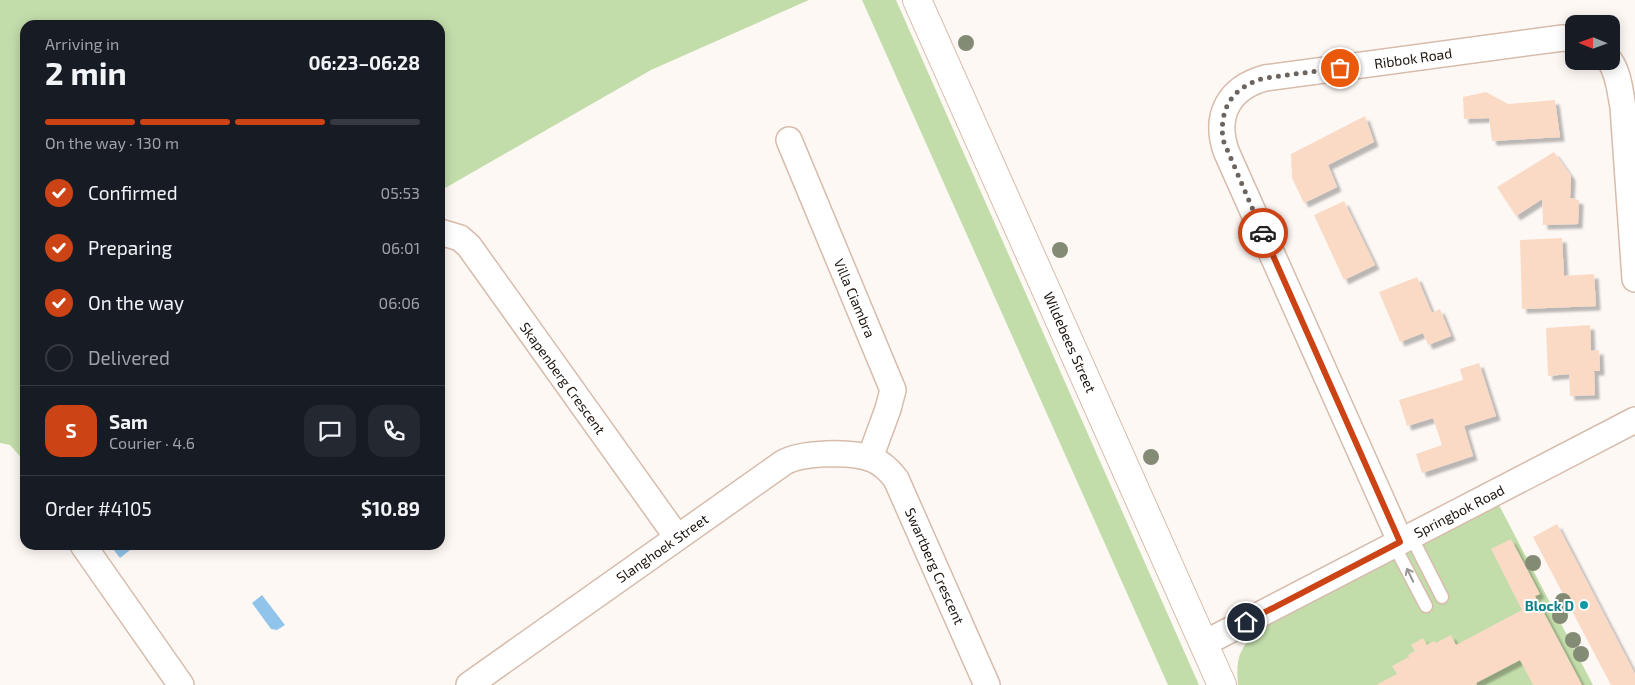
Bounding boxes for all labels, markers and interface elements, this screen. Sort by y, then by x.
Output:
north arrow [1565,15,1620,70]
map controls [1565,15,1620,70]
text: Arriving in [45,34,119,53]
street label: Ribbok Road [1373,44,1453,72]
pin [1319,47,1361,89]
text: 06:23–06:28 [309,51,420,74]
text: 2 min [45,53,127,91]
icon: bag [1326,54,1354,82]
text: On the way · 130 m [45,133,179,152]
icon: check [45,179,73,207]
text: Confirmed [88,181,178,204]
text: 05:53 [381,183,420,202]
courier [1238,208,1288,258]
icon: car [1249,219,1277,247]
icon: check [45,234,73,262]
text: Preparing [88,236,172,259]
text: 06:01 [381,238,420,257]
street label: Villa Ciambra [831,256,879,340]
icon: check [45,289,73,317]
street label: Wildebees Street [1040,289,1100,395]
text: On the way [88,291,184,314]
text: 06:06 [379,293,420,312]
street label: Skapenberg Crescent [517,319,609,437]
text: Delivered [88,346,170,369]
button: chat [304,405,356,457]
button: phone [368,405,420,457]
text: Sam [109,410,148,433]
text: S [65,419,77,442]
text: Courier · 4.6 [109,433,195,452]
street label: Springbok Road [1411,481,1507,541]
text: Order #4105 [45,497,152,520]
text: $10.89 [361,497,420,520]
street label: Swartberg Crescent [902,505,968,627]
street label: Slanghoek Street [613,510,711,586]
one-way arrow [1405,568,1414,583]
place label: Block D [1525,597,1574,614]
marker: Block D [1578,599,1590,611]
pin [1225,601,1267,643]
icon: home [1232,608,1260,636]

